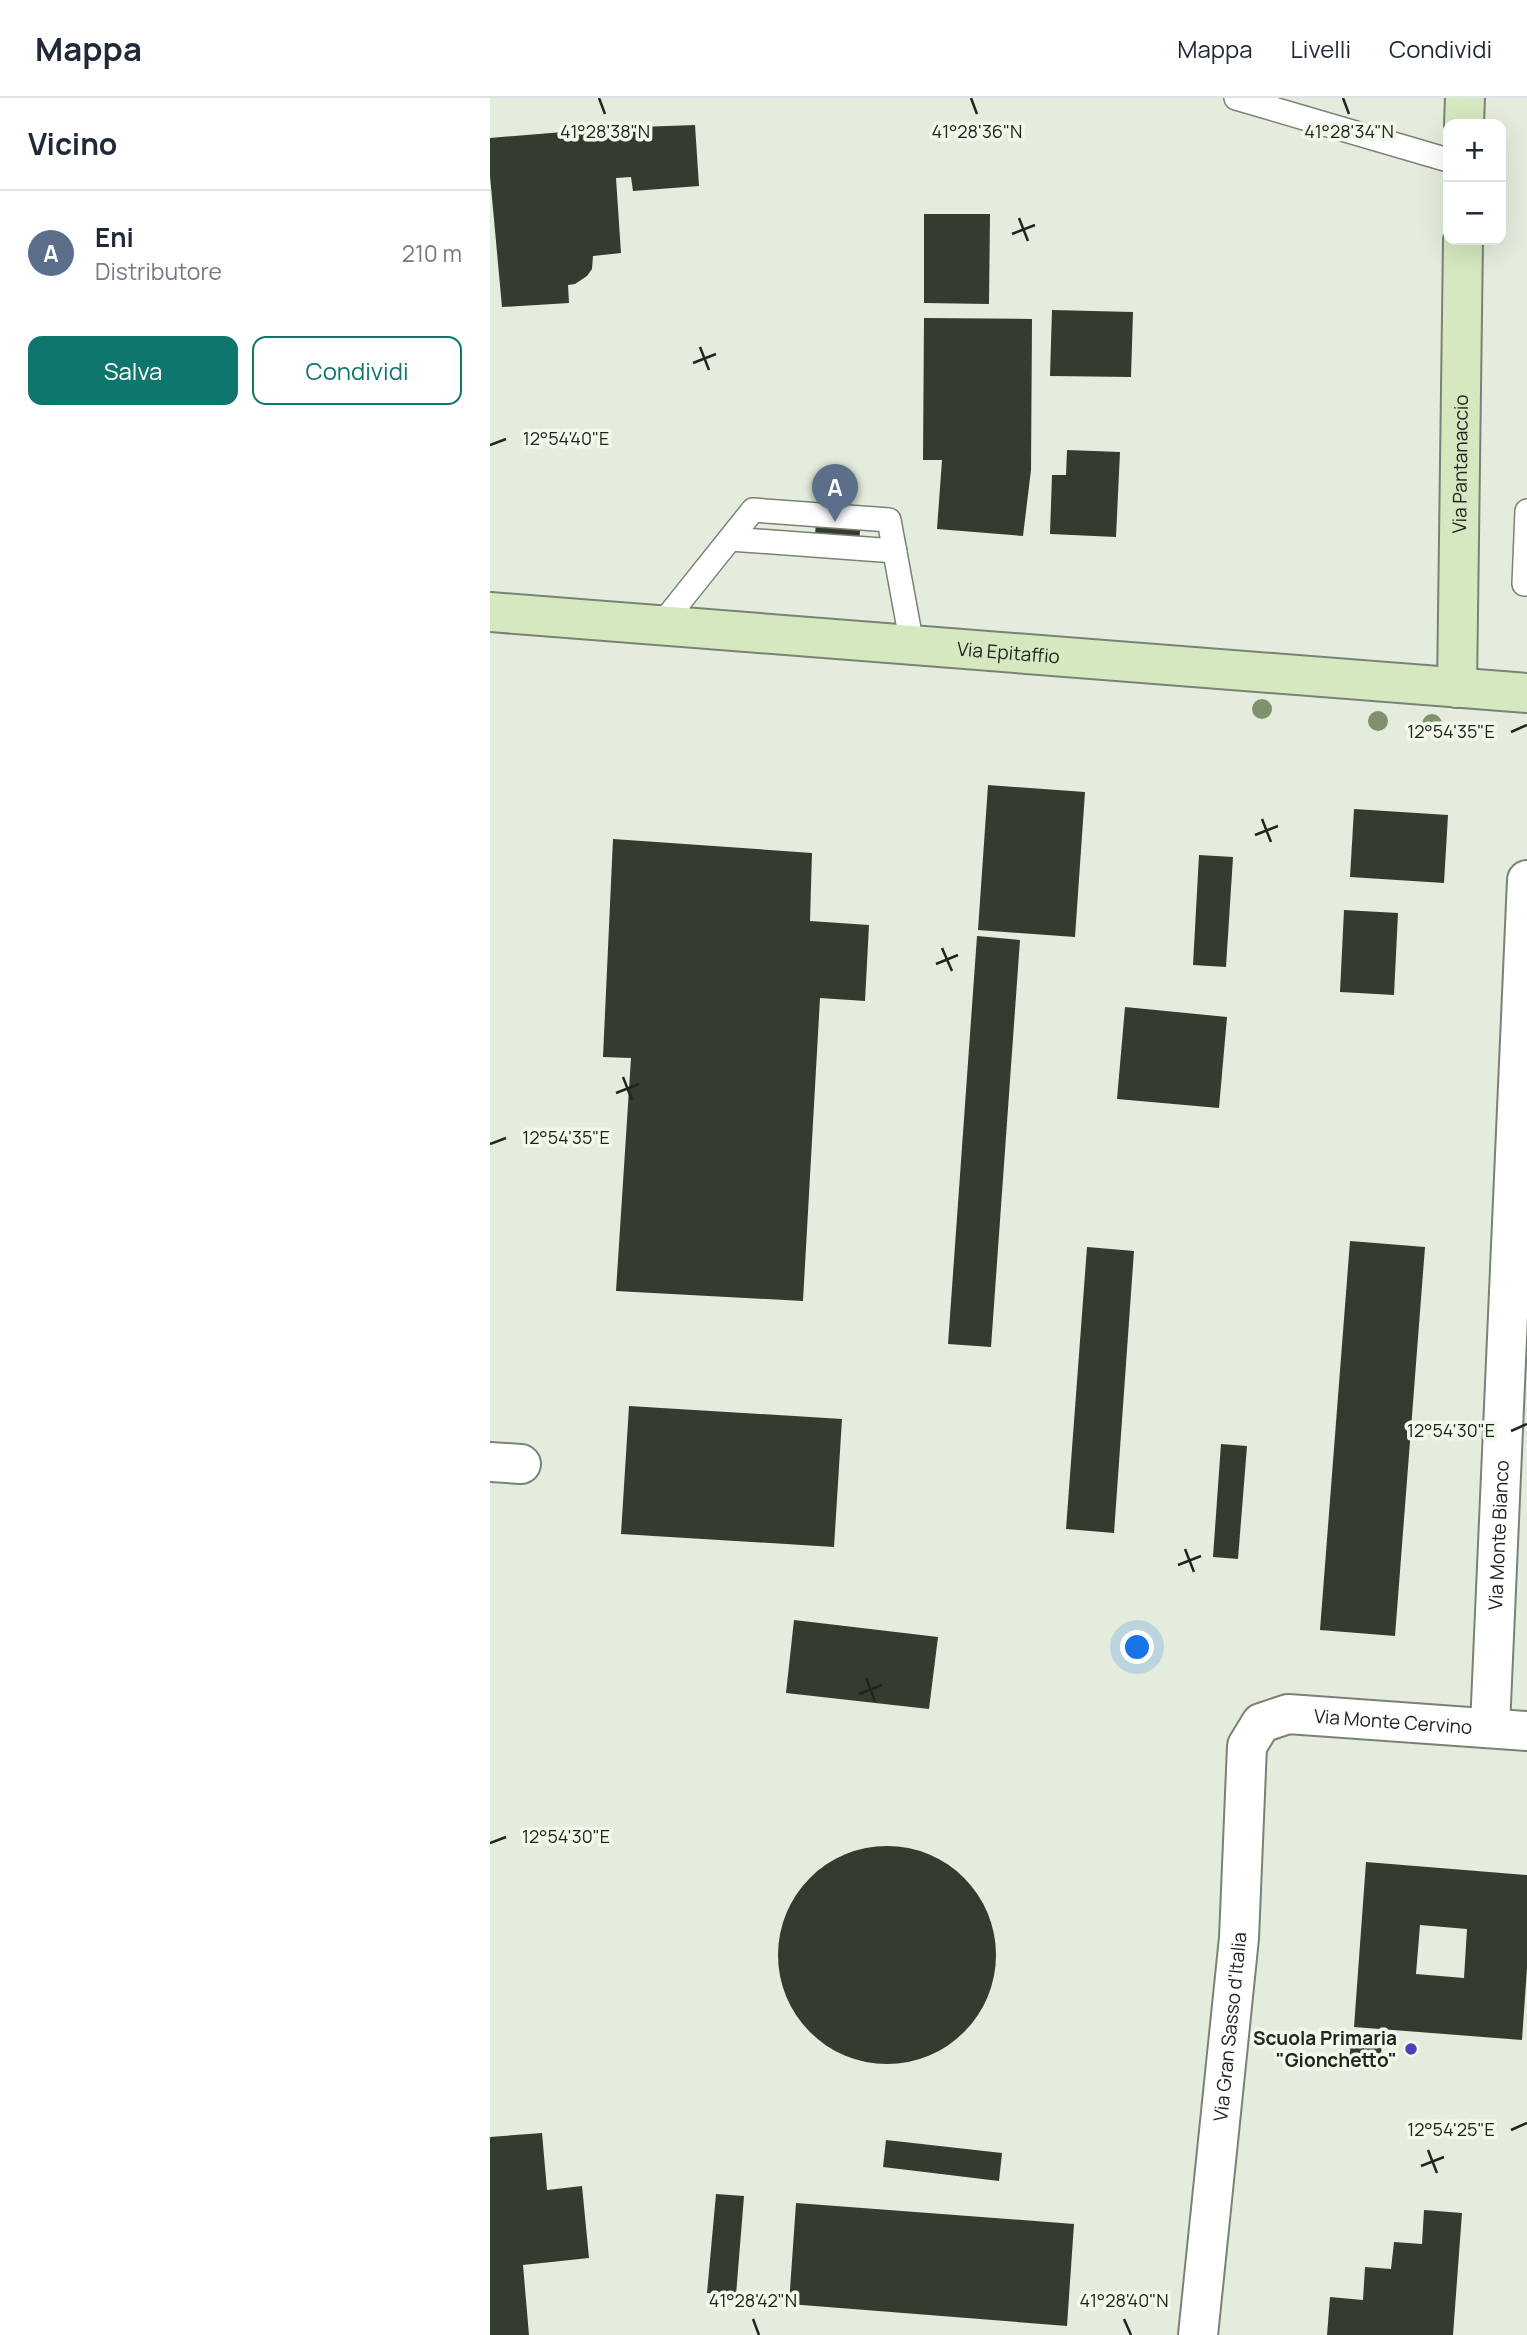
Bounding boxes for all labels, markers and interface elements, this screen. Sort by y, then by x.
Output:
text: Mappa [35,26,142,71]
text: Mappa [1177,32,1253,65]
text: Livelli [1291,32,1351,65]
text: Condividi [1389,32,1492,65]
text: 41°28'38"N [560,119,650,143]
text: 41°28'36"N [932,119,1022,143]
text: 41°28'34"N [1304,119,1394,143]
map controls [1443,119,1506,245]
button: + [1443,119,1506,182]
text: Vicino [28,123,117,164]
button: − [1443,182,1506,245]
text: Eni [95,219,134,255]
text: A [43,237,59,269]
text: 210 m [402,237,462,269]
text: Distributore [95,255,222,287]
button: Salva [28,336,238,405]
button: Condividi [252,336,462,405]
street label: Via Pantanaccio [1446,394,1474,534]
text: 12°54'40"E [523,426,609,450]
pin: A [812,464,858,522]
street label: Via Epitaffio [956,636,1061,669]
text: 12°54'35"E [1407,719,1495,743]
text: 12°54'35"E [522,1125,610,1149]
text: 12°54'30"E [1407,1418,1495,1442]
street label: Via Monte Bianco [1482,1460,1515,1611]
your location [1120,1630,1154,1664]
street label: Via Monte Cervino [1313,1703,1473,1740]
text: 12°54'30"E [522,1824,610,1848]
street label: Via Gran Sasso d'Italia [1207,1931,1252,2123]
place label: Scuola Primaria "Gionchetto" [1253,2025,1397,2073]
marker: Scuola Primaria "Gionchetto" [1403,2041,1419,2057]
text: 12°54'25"E [1407,2117,1495,2141]
text: 41°28'42"N [709,2288,797,2312]
text: 41°28'40"N [1079,2288,1169,2312]

